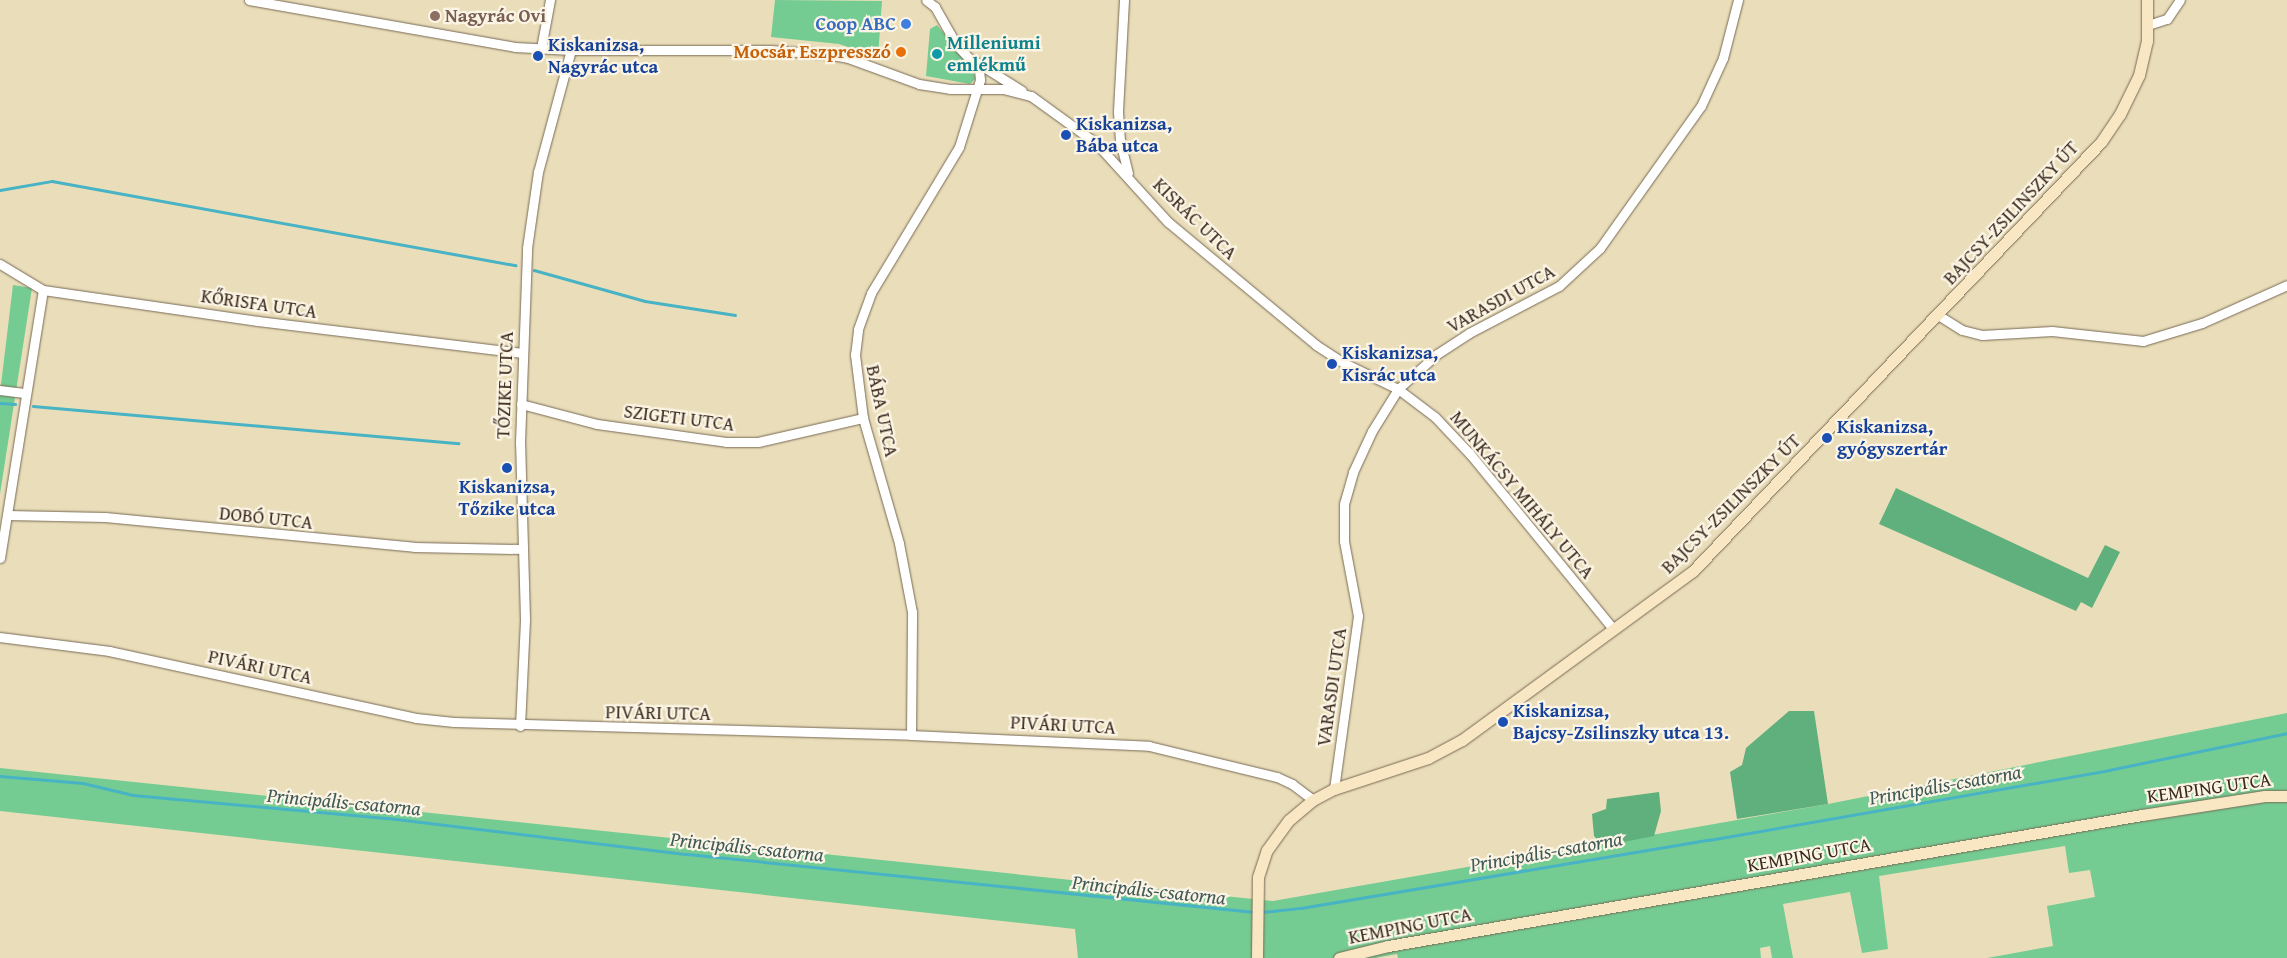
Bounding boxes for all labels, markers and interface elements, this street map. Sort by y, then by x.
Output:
place label: Nagyrác Ovi [445,5,546,27]
marker: Nagyrác Ovi [429,10,441,22]
place label: Coop ABC [815,13,896,35]
marker: Coop ABC [900,18,912,30]
place label: Milleniumi emlékmű [947,32,1041,76]
place label: Kiskanizsa, Nagyrác utca [548,34,658,78]
place label: Mocsár Eszpresszó [733,41,891,63]
marker: Mocsár Eszpresszó [895,46,907,58]
marker: Milleniumi emlékmű [931,48,943,60]
marker: Kiskanizsa, Nagyrác utca [532,50,544,62]
place label: Kiskanizsa, Bába utca [1076,113,1172,157]
marker: Kiskanizsa, Bába utca [1060,129,1072,141]
street label: BAJCSY-ZSILINSZKY ÚT [1939,137,2083,289]
street label: KISRÁC UTCA [1148,173,1242,265]
street label: VARASDI UTCA [1443,260,1559,338]
street label: KŐRISFA UTCA [200,285,318,323]
street label: TŐZIKE UTCA [492,331,518,439]
place label: Kiskanizsa, Kisrác utca [1342,342,1438,386]
marker: Kiskanizsa, Kisrác utca [1326,358,1338,370]
street label: BÁBA UTCA [861,363,903,459]
street label: SZIGETI UTCA [622,400,736,436]
street label: MUNKÁCSY MIHÁLY UTCA [1445,406,1599,584]
place label: Kiskanizsa, gyógyszertár [1837,416,1948,460]
street label: BAJCSY-ZSILINSZKY ÚT [1657,430,1805,578]
marker: Kiskanizsa, gyógyszertár [1821,432,1833,444]
marker: Kiskanizsa, Tőzike utca [501,462,513,474]
place label: Kiskanizsa, Tőzike utca [459,476,555,520]
street label: DOBÓ UTCA [218,502,314,534]
street label: VARASDI UTCA [1312,626,1352,748]
street label: PIVÁRI UTCA [206,645,314,689]
place label: Kiskanizsa, Bajcsy-Zsilinszky utca 13. [1513,700,1729,744]
street label: PIVÁRI UTCA [605,701,711,725]
street label: PIVÁRI UTCA [1010,711,1116,739]
marker: Kiskanizsa, Bajcsy-Zsilinszky utca 13. [1497,716,1509,728]
water label: Principális-csatorna [1867,759,2023,809]
street label: KEMPING UTCA [2146,768,2272,808]
water label: Principális-csatorna [266,782,422,820]
water label: Principális-csatorna [669,826,825,866]
water label: Principális-csatorna [1468,826,1624,876]
street label: KEMPING UTCA [1746,833,1872,877]
water label: Principális-csatorna [1071,869,1227,909]
street label: KEMPING UTCA [1347,903,1473,949]

